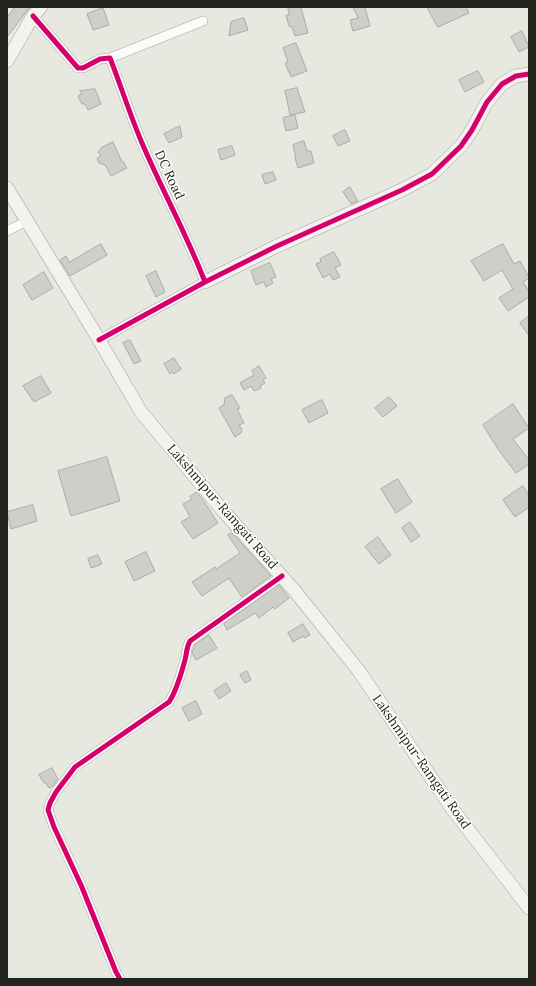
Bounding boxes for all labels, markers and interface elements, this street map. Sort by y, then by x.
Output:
street label: DC Road [151,148,187,202]
street label: Lakshmipur-Ramgati Road [164,441,280,573]
street label: Lakshmipur-Ramgati Road [369,692,473,832]

